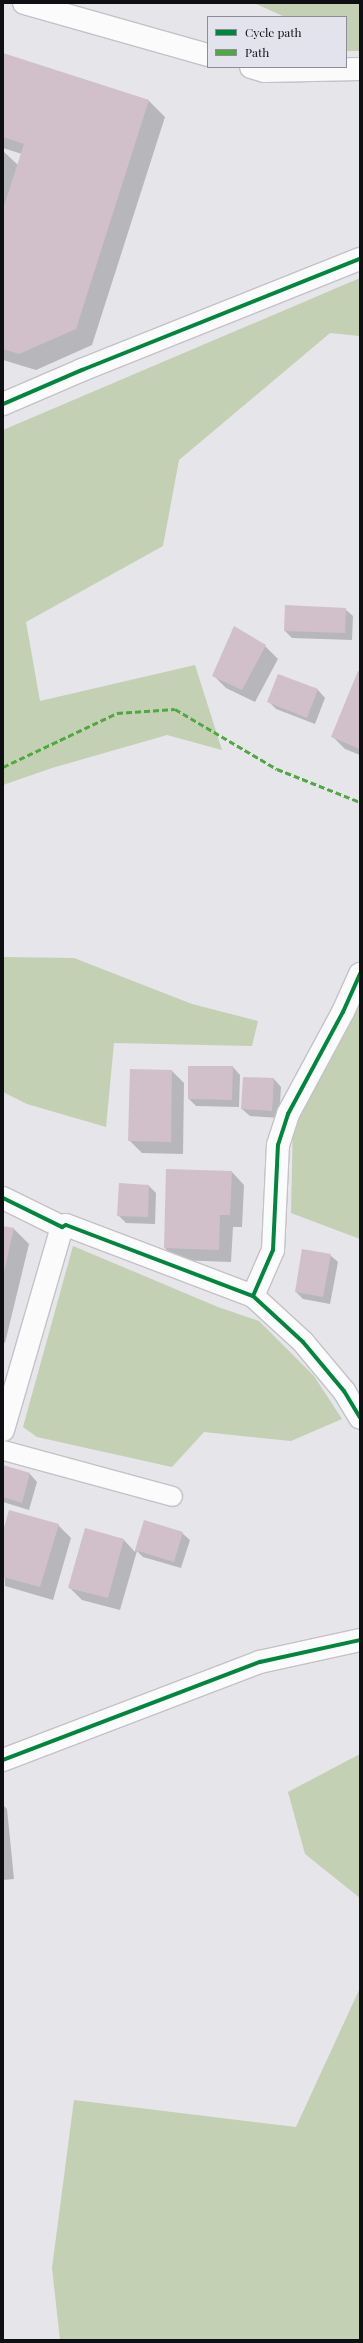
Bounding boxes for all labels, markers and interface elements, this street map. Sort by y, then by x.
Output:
legend [207,16,347,68]
text: Cycle path [245,24,302,40]
text: Path [245,44,269,60]

